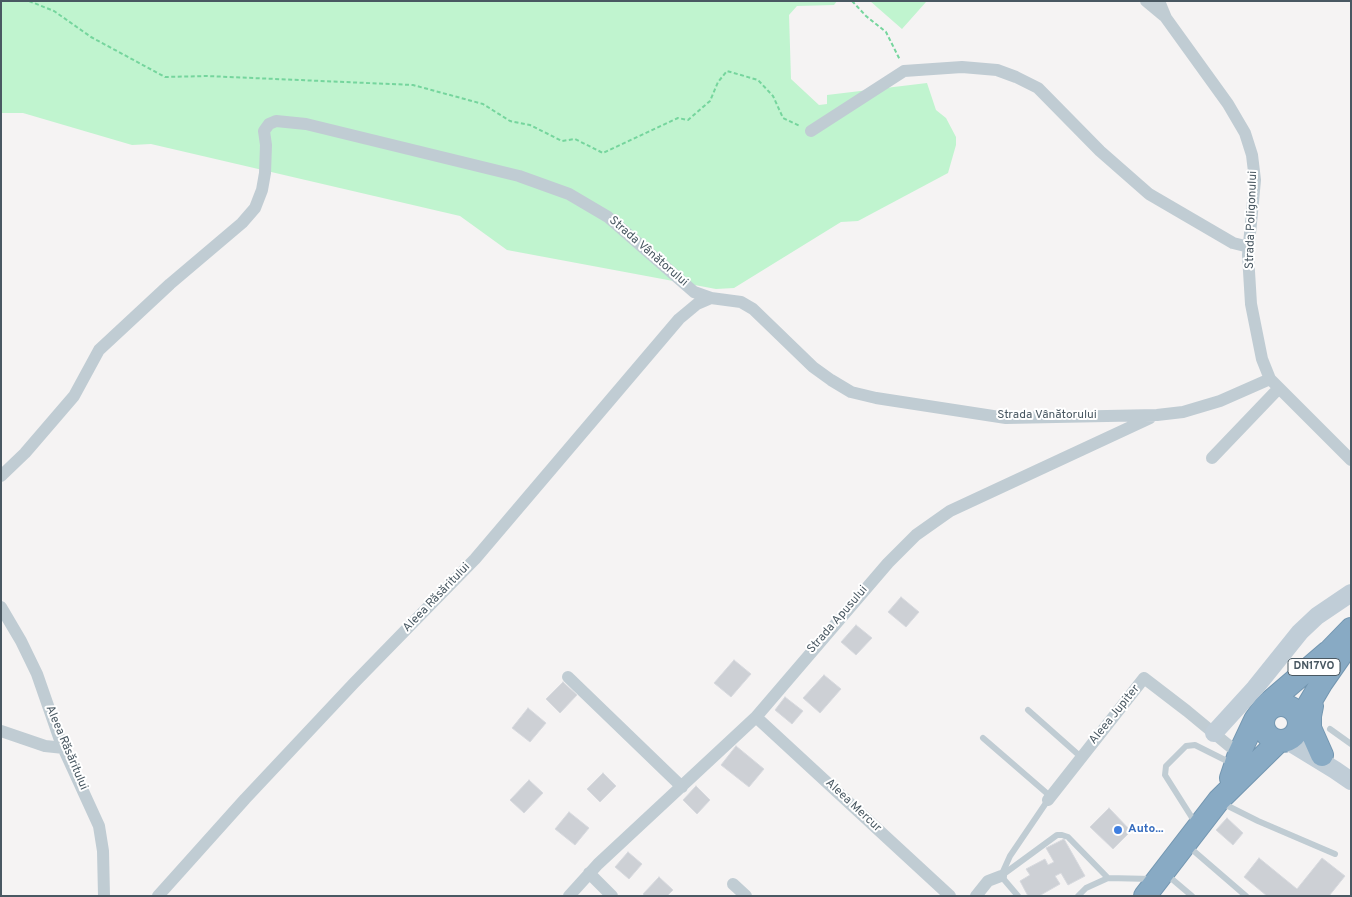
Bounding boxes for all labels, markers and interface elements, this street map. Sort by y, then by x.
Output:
street label: Strada Poligonului [1243,171,1261,269]
street label: Strada Vânătorului [606,214,690,290]
street label: Strada Vânătorului [997,409,1097,423]
street label: Aleea Răsăritului [400,560,474,636]
street label: Strada Apusului [805,583,871,657]
road number: DN17VO [1288,659,1340,676]
street label: Aleea Jupiter [1087,682,1143,748]
street label: Aleea Răsăritului [42,704,90,792]
street label: Aleea Mercur [822,776,884,836]
place label: Auto... [1128,823,1164,837]
marker: Auto... [1112,824,1124,836]

